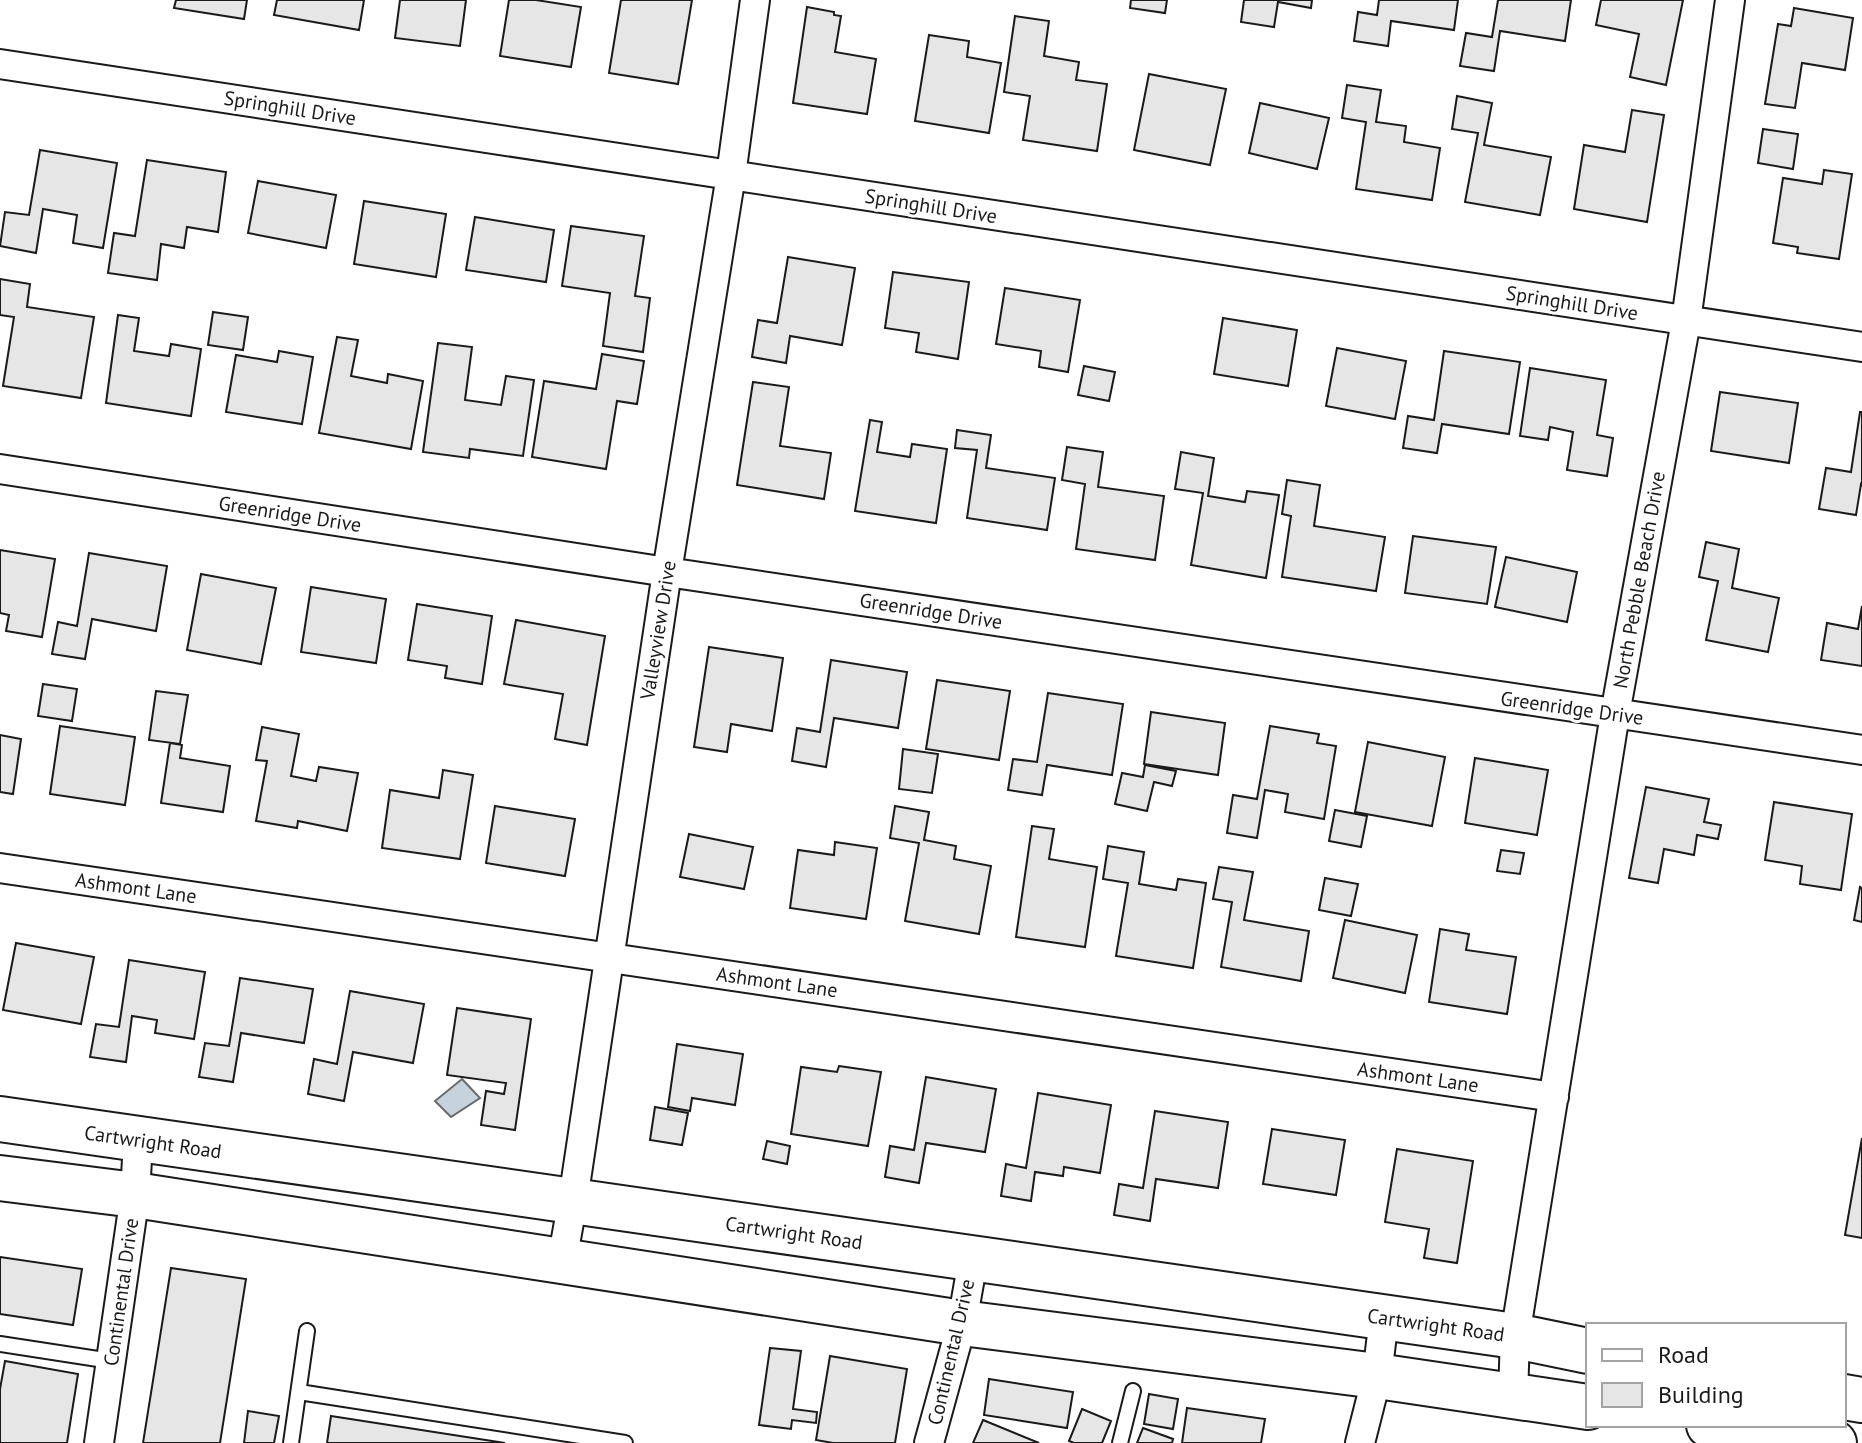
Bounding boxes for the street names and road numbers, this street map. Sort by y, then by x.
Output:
street label: Springhill Drive [222,85,358,131]
street label: Springhill Drive [863,183,999,229]
street label: Springhill Drive [1504,280,1640,326]
street label: North Pebble Beach Drive [1607,469,1671,691]
street label: Greenridge Drive [217,490,363,538]
street label: Valleyview Drive [634,559,682,702]
street label: Greenridge Drive [858,587,1004,635]
street label: Greenridge Drive [1499,685,1645,731]
street label: Ashmont Lane [74,867,198,909]
street label: Ashmont Lane [715,961,839,1003]
street label: Ashmont Lane [1356,1056,1480,1098]
street label: Cartwright Road [83,1120,223,1164]
street label: Cartwright Road [724,1211,864,1255]
street label: Continental Drive [98,1216,144,1368]
street label: Continental Drive [922,1276,980,1428]
street label: Cartwright Road [1366,1303,1506,1347]

